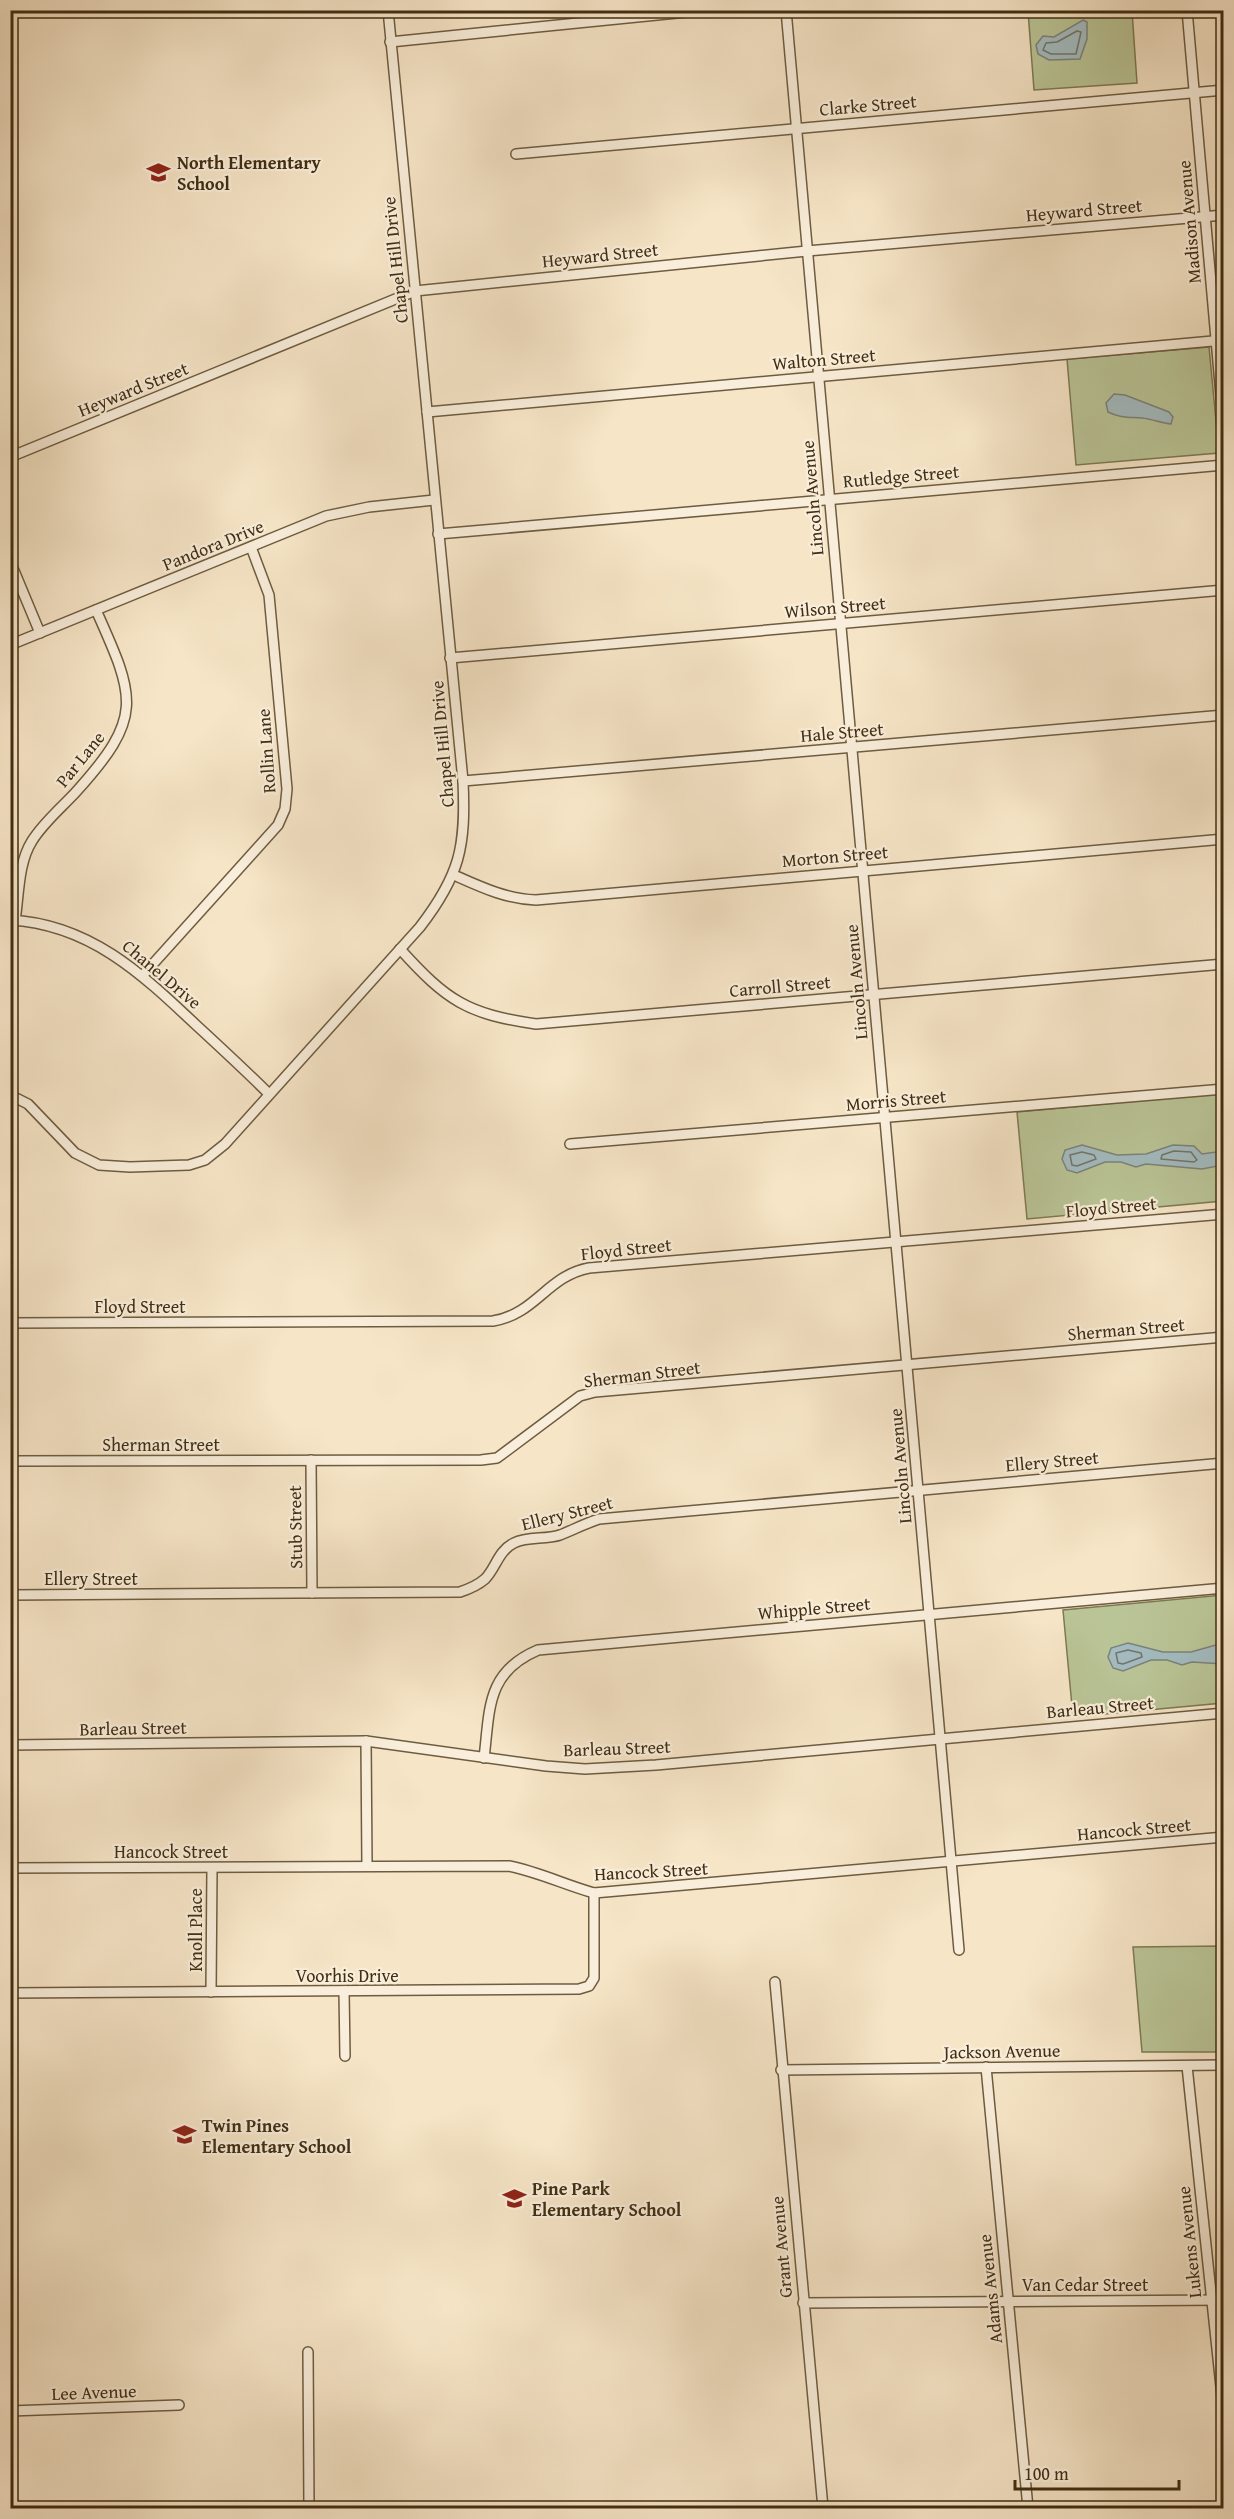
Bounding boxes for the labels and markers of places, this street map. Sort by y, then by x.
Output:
place label: North Elementary School [177,149,322,197]
school or university icon: North Elementary School [146,159,172,185]
place label: Twin Pines Elementary School [202,2112,352,2160]
school or university icon: Twin Pines Elementary School [171,2122,197,2148]
place label: Pine Park Elementary School [532,2175,682,2223]
school or university icon: Pine Park Elementary School [501,2185,527,2211]

